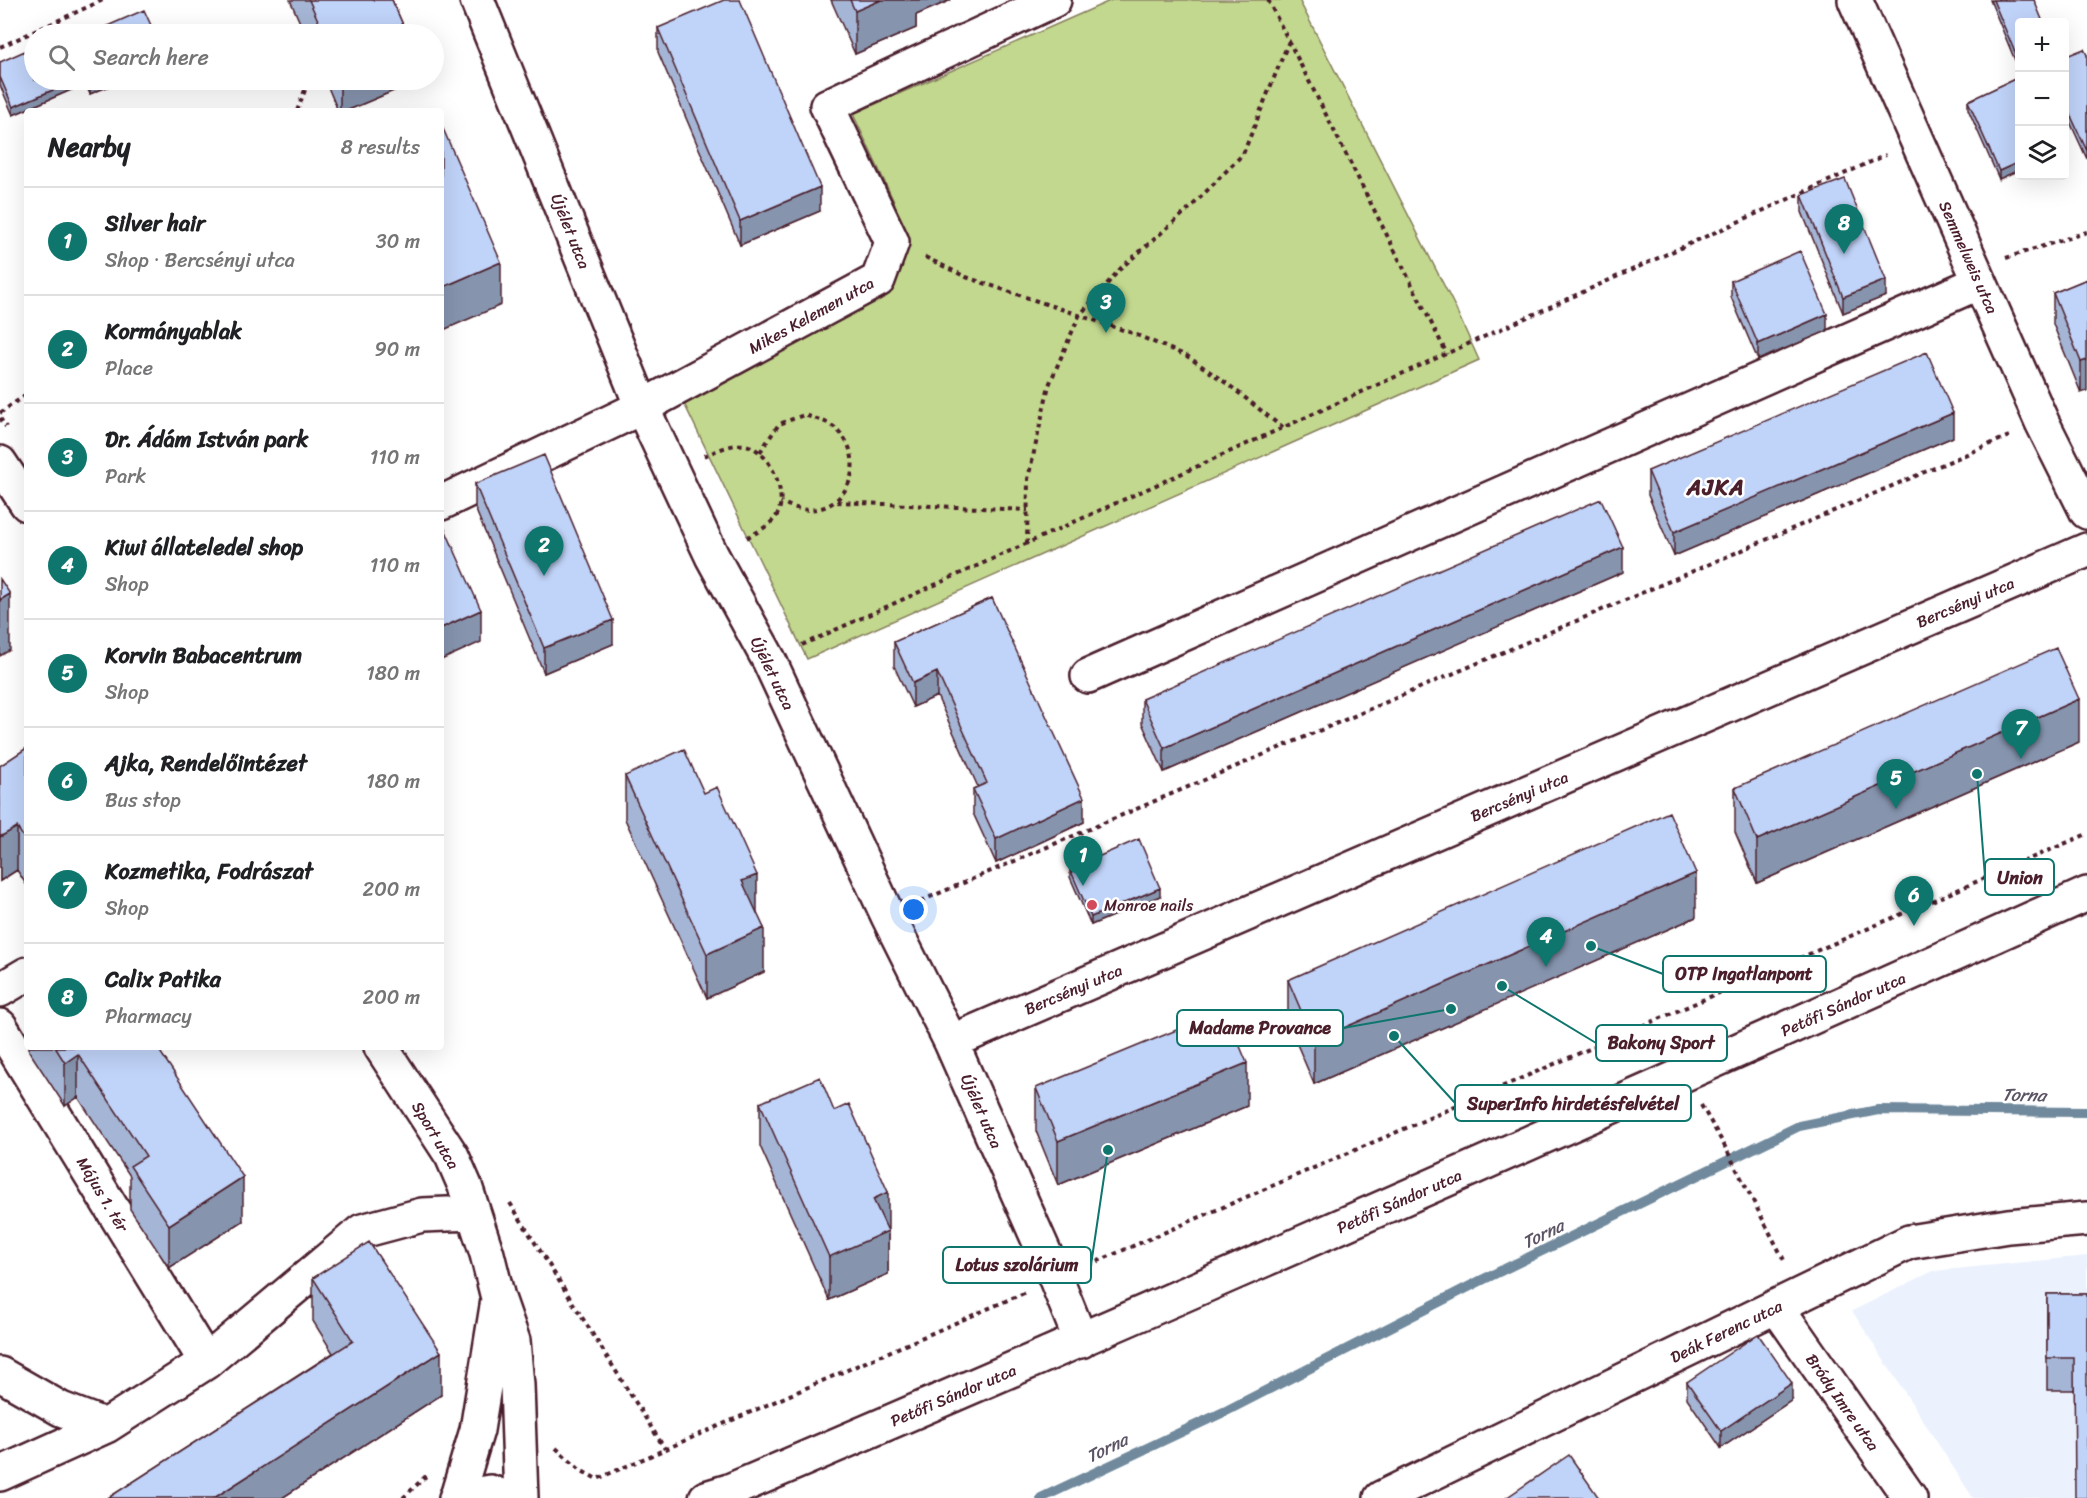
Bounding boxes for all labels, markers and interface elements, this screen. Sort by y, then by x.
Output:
map controls [2015,18,2069,180]
button: + [2015,18,2069,72]
search box [24,24,444,90]
text: Search here [93,38,209,77]
icon: search [45,41,78,74]
button: − [2015,72,2069,126]
text: Nearby [48,124,130,170]
button: layers [2015,126,2069,180]
text: 8 results [341,130,420,165]
street label: Újélet utca [542,189,599,273]
street label: Semmelweis utca [1931,196,2006,319]
text: Silver hair [105,204,205,243]
pin: 8 [1824,204,1864,254]
text: 1 [63,224,72,259]
text: 30 m [376,224,420,259]
text: Shop · Bercsényi utca [105,243,295,278]
street label: Mikes Kelemen utca [743,269,880,362]
pin: 3 [1086,284,1126,333]
text: Kormányablak [105,312,242,351]
text: 2 [62,332,73,367]
text: 90 m [375,332,420,367]
text: Place [105,351,153,386]
text: Dr. Ádám István park [105,420,308,459]
text: 3 [62,440,73,475]
text: 110 m [370,440,420,475]
text: Park [105,459,146,494]
district label: AJKA [1686,468,1745,507]
pin: 2 [524,526,564,576]
text: Kiwi állateledel shop [105,528,303,567]
text: 4 [61,548,74,583]
text: 110 m [370,548,420,583]
text: Shop [105,567,149,602]
street label: Bercsényi utca [1912,569,2019,636]
street label: Újélet utca [742,631,803,715]
text: Korvin Babacentrum [105,636,302,675]
text: 5 [61,656,74,691]
text: 180 m [366,656,420,691]
text: Shop [105,675,149,710]
pin: 7 [2002,710,2040,759]
text: Ajka, Rendelőintézet [105,744,307,783]
pin: 5 [1876,760,1916,809]
street label: Bercsényi utca [1466,763,1573,830]
text: 6 [62,764,73,799]
text: 180 m [366,764,420,799]
text: Bus stop [105,783,181,818]
pin: 1 [1064,836,1102,886]
text: Kozmetika, Fodrászat [105,852,313,891]
callout: Union [1985,859,2054,895]
text: Union [1997,862,2043,894]
text: 7 [62,872,73,907]
text: 200 m [363,872,420,907]
pin: 6 [1894,876,1934,926]
text: Shop [105,891,149,926]
place label: Monroe nails [1104,891,1194,920]
your location [899,895,928,924]
marker: Monroe nails [1085,898,1099,912]
pin: 4 [1526,918,1566,967]
street label: Bercsényi utca [1020,956,1127,1023]
callout: OTP Ingatlanpont [1663,956,1826,992]
text: OTP Ingatlanpont [1675,958,1813,990]
text: Calix Patika [105,960,221,999]
street label: Petőfi Sándor utca [1776,964,1911,1045]
text: 8 [61,980,74,1015]
text: 200 m [363,980,420,1015]
text: Pharmacy [105,999,192,1034]
callout: Madame Provance [1177,1010,1343,1046]
text: Madame Provance [1188,1012,1331,1044]
callout: Bakony Sport [1596,1025,1727,1061]
text: Bakony Sport [1607,1027,1716,1059]
street label: Újélet utca [952,1069,1011,1153]
water label: Torna [2002,1079,2048,1111]
callout: SuperInfo hirdetésfelvétel [1455,1085,1691,1121]
text: SuperInfo hirdetésfelvétel [1466,1088,1680,1120]
street label: Sport utca [404,1095,467,1175]
street label: Május 1. tér [69,1151,137,1239]
street label: Petőfi Sándor utca [1332,1161,1467,1242]
water label: Torna [1516,1209,1571,1258]
callout: Lotus szolárium [943,1247,1091,1283]
text: Lotus szolárium [956,1249,1079,1281]
street label: Deák Ferenc utca [1665,1291,1788,1371]
street label: Bródy Imre utca [1798,1347,1887,1457]
street label: Petőfi Sándor utca [886,1356,1021,1435]
water label: Torna [1080,1423,1135,1472]

